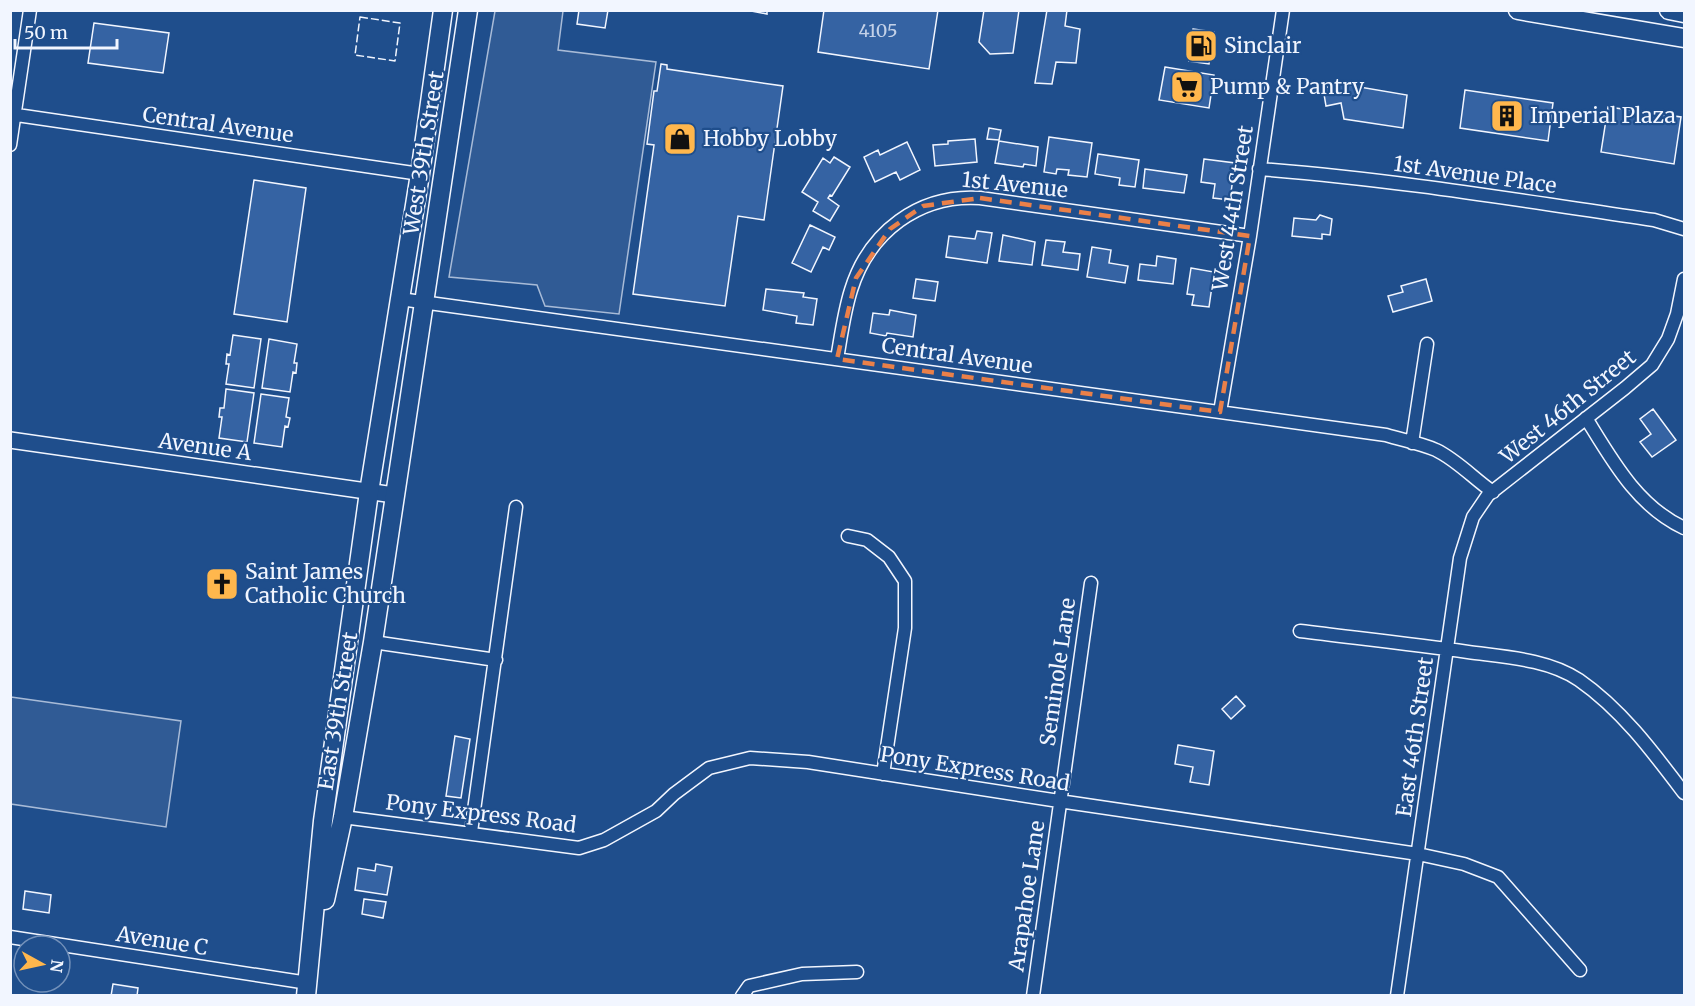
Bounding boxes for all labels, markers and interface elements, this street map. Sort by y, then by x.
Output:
scale bar [15,12,117,50]
house number: 4105 [859,19,897,42]
text: 50 m [24,21,68,44]
fuel station icon: Sinclair [1183,28,1219,64]
place label: Sinclair [1224,32,1301,59]
street label: West 39th Street [397,69,450,238]
supermarket icon: Pump & Pantry [1169,69,1205,105]
place label: Pump & Pantry [1210,73,1365,100]
building icon: Imperial Plaza [1489,98,1525,134]
street label: Central Avenue [141,101,295,148]
place label: Imperial Plaza [1530,102,1676,129]
shop icon: Hobby Lobby [662,121,698,157]
street label: West 44th Street [1206,123,1259,294]
place label: Hobby Lobby [703,125,838,152]
street label: 1st Avenue Place [1392,150,1558,199]
street label: 1st Avenue [961,166,1070,204]
street label: Central Avenue [880,332,1034,379]
street label: West 46th Street [1494,344,1641,470]
street label: Avenue A [156,426,253,466]
place label: Saint James Catholic Church [245,558,406,609]
church icon: Saint James Catholic Church [204,566,240,602]
street label: Seminole Lane [1034,596,1081,748]
street label: East 39th Street [312,630,363,792]
street label: East 46th Street [1390,655,1439,819]
street label: Pony Express Road [878,740,1072,797]
street label: Pony Express Road [384,788,578,839]
street label: Arapahoe Lane [1002,819,1050,974]
street label: Avenue C [113,920,210,961]
north arrow [12,934,72,994]
text: N [46,958,68,974]

